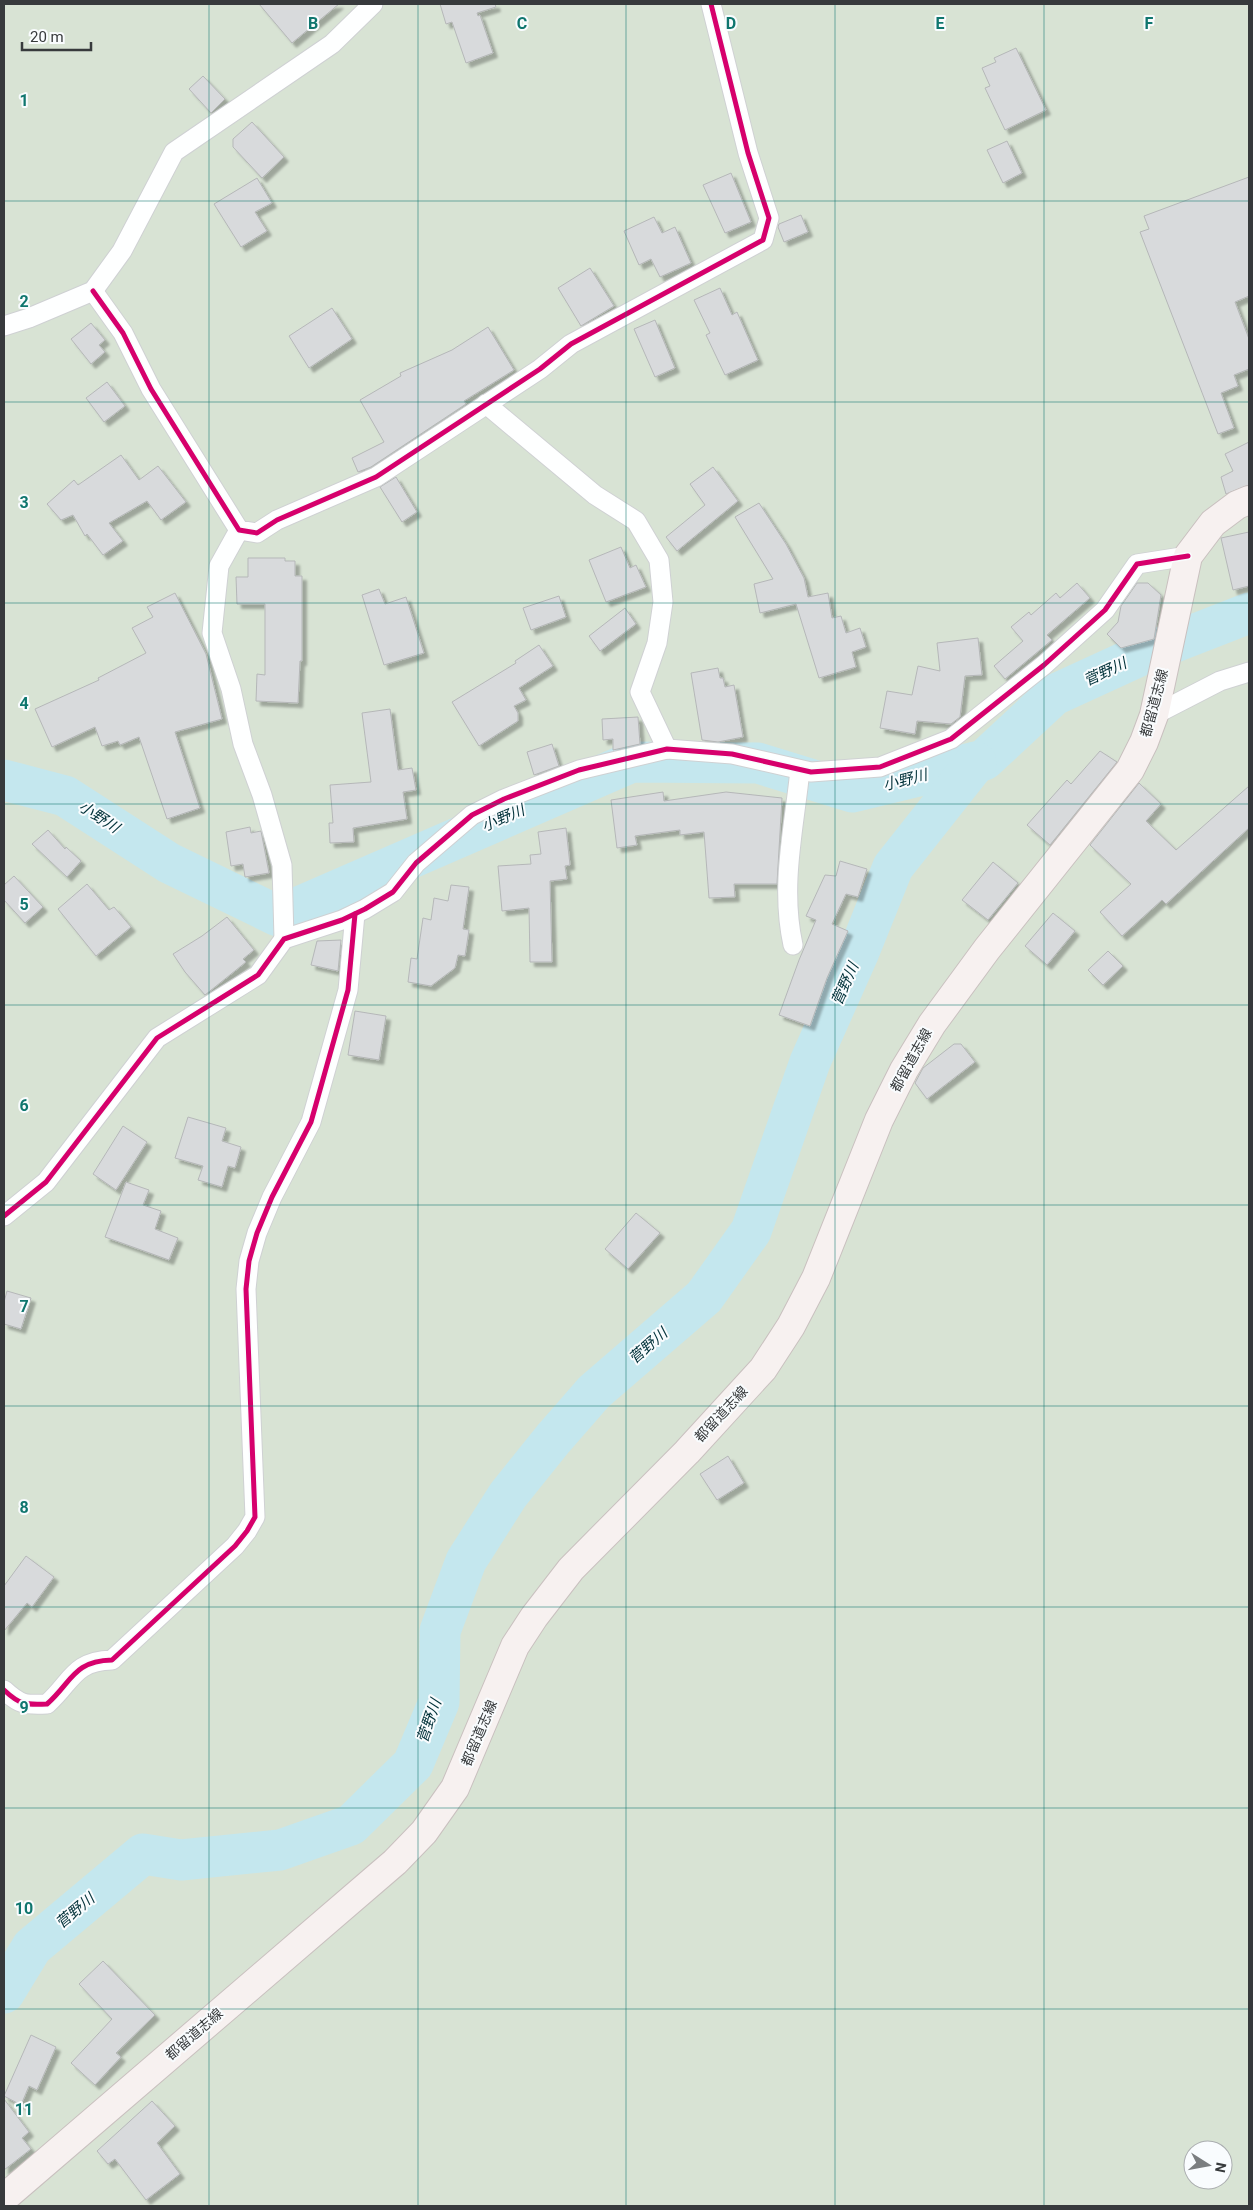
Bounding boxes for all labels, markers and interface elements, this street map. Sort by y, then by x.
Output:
text: B [308,14,318,33]
text: C [517,14,527,33]
text: D [726,14,736,33]
text: E [936,14,945,33]
text: F [1145,14,1154,33]
scale bar [22,20,91,52]
text: 20 m [30,28,64,46]
text: 1 [19,91,29,110]
text: 2 [19,292,29,311]
text: 3 [19,493,29,512]
water label: 菅野川 [1081,653,1131,690]
street label: 都留道志線 [1137,667,1171,739]
text: 4 [19,694,29,713]
water label: 小野川 [881,765,931,794]
water label: 小野川 [75,797,124,838]
water label: 小野川 [479,800,529,835]
text: 5 [19,895,29,914]
water label: 菅野川 [828,958,863,1008]
street label: 都留道志線 [887,1026,935,1094]
text: 6 [19,1096,29,1115]
text: 7 [19,1297,29,1316]
water label: 菅野川 [625,1323,672,1368]
street label: 都留道志線 [691,1383,751,1445]
text: 8 [19,1498,29,1517]
water label: 菅野川 [413,1695,445,1745]
text: 9 [19,1698,29,1717]
street label: 都留道志線 [458,1698,500,1768]
water label: 菅野川 [52,1888,100,1932]
text: 10 [15,1899,33,1918]
street label: 都留道志線 [162,2005,226,2063]
text: 11 [15,2100,33,2119]
north arrow [1183,2140,1233,2190]
text: N [1212,2161,1230,2174]

